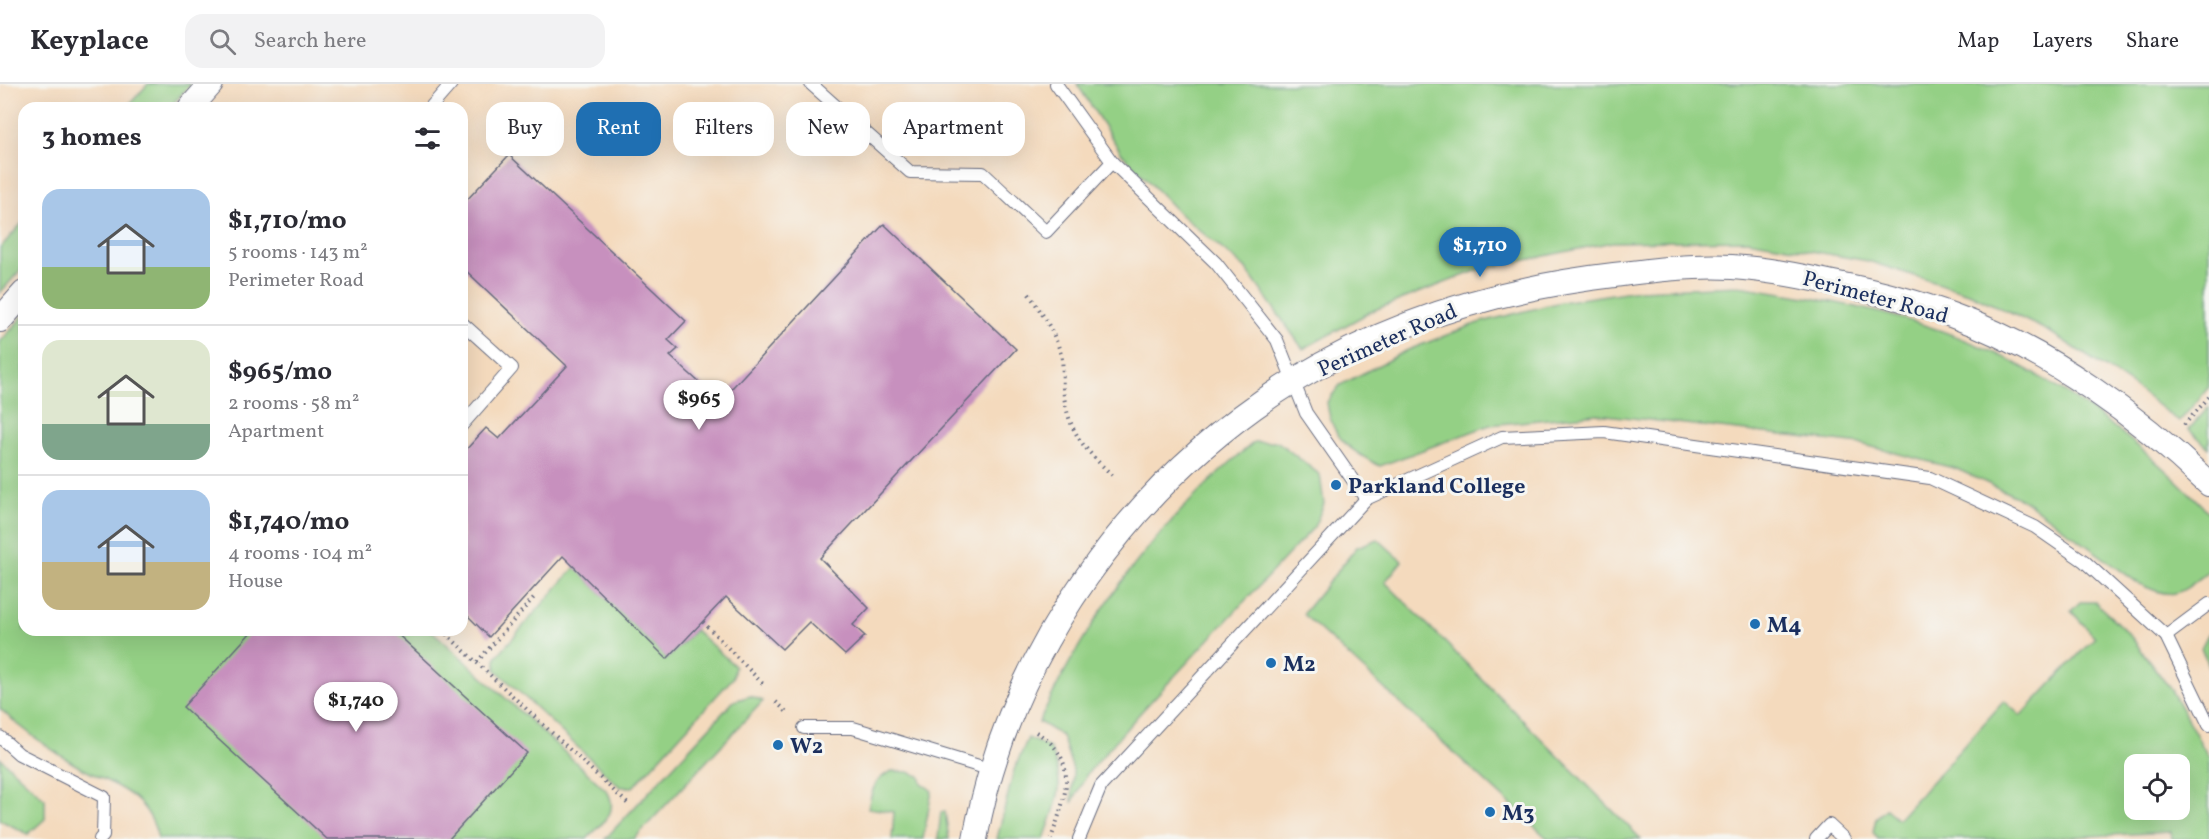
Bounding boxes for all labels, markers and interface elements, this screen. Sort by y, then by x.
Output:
search box [185,14,605,68]
text: Keyplace [30,22,149,61]
icon: search [206,25,239,58]
text: Search here [254,26,366,57]
text: Map [1957,27,1999,56]
text: Layers [2032,27,2093,56]
text: Share [2126,27,2179,56]
chip: Buy [486,102,564,156]
chip: Rent [576,102,661,156]
chip: Filters [673,102,774,156]
chip: New [786,102,870,156]
chip: Apartment [882,102,1025,156]
text: 3 homes [42,120,142,156]
icon: filters [411,122,444,155]
text: $1,710/mo [228,203,347,239]
icon: home [90,213,162,285]
pin: $1,710 [1431,227,1529,278]
text: $1,710 [1453,232,1507,260]
text: 5 rooms · 143 m² [228,239,368,267]
street label: Perimeter Road [1799,264,1952,333]
text: Perimeter Road [228,267,364,295]
street label: Perimeter Road [1313,297,1463,386]
text: $965/mo [228,354,332,390]
icon: home [90,364,162,436]
pin: $965 [663,380,735,431]
text: $965 [677,385,721,413]
text: 2 rooms · 58 m² [228,390,359,418]
text: Apartment [228,418,324,446]
place label: Parkland College [1348,472,1525,503]
marker: Parkland College [1329,478,1343,492]
text: $1,740/mo [228,504,349,540]
icon: home [90,514,162,586]
text: 4 rooms · 104 m² [228,540,372,568]
text: House [228,568,283,596]
place label: M4 [1767,611,1802,642]
marker: M4 [1748,617,1762,631]
place label: M2 [1283,650,1316,681]
marker: M2 [1264,656,1278,670]
pin: $1,740 [307,682,405,733]
text: $1,740 [328,687,384,715]
place label: W2 [790,732,823,763]
marker: W2 [771,738,785,752]
map controls [2124,754,2190,820]
button: locate [2124,754,2190,820]
place label: M3 [1502,799,1534,830]
marker: M3 [1483,805,1497,819]

